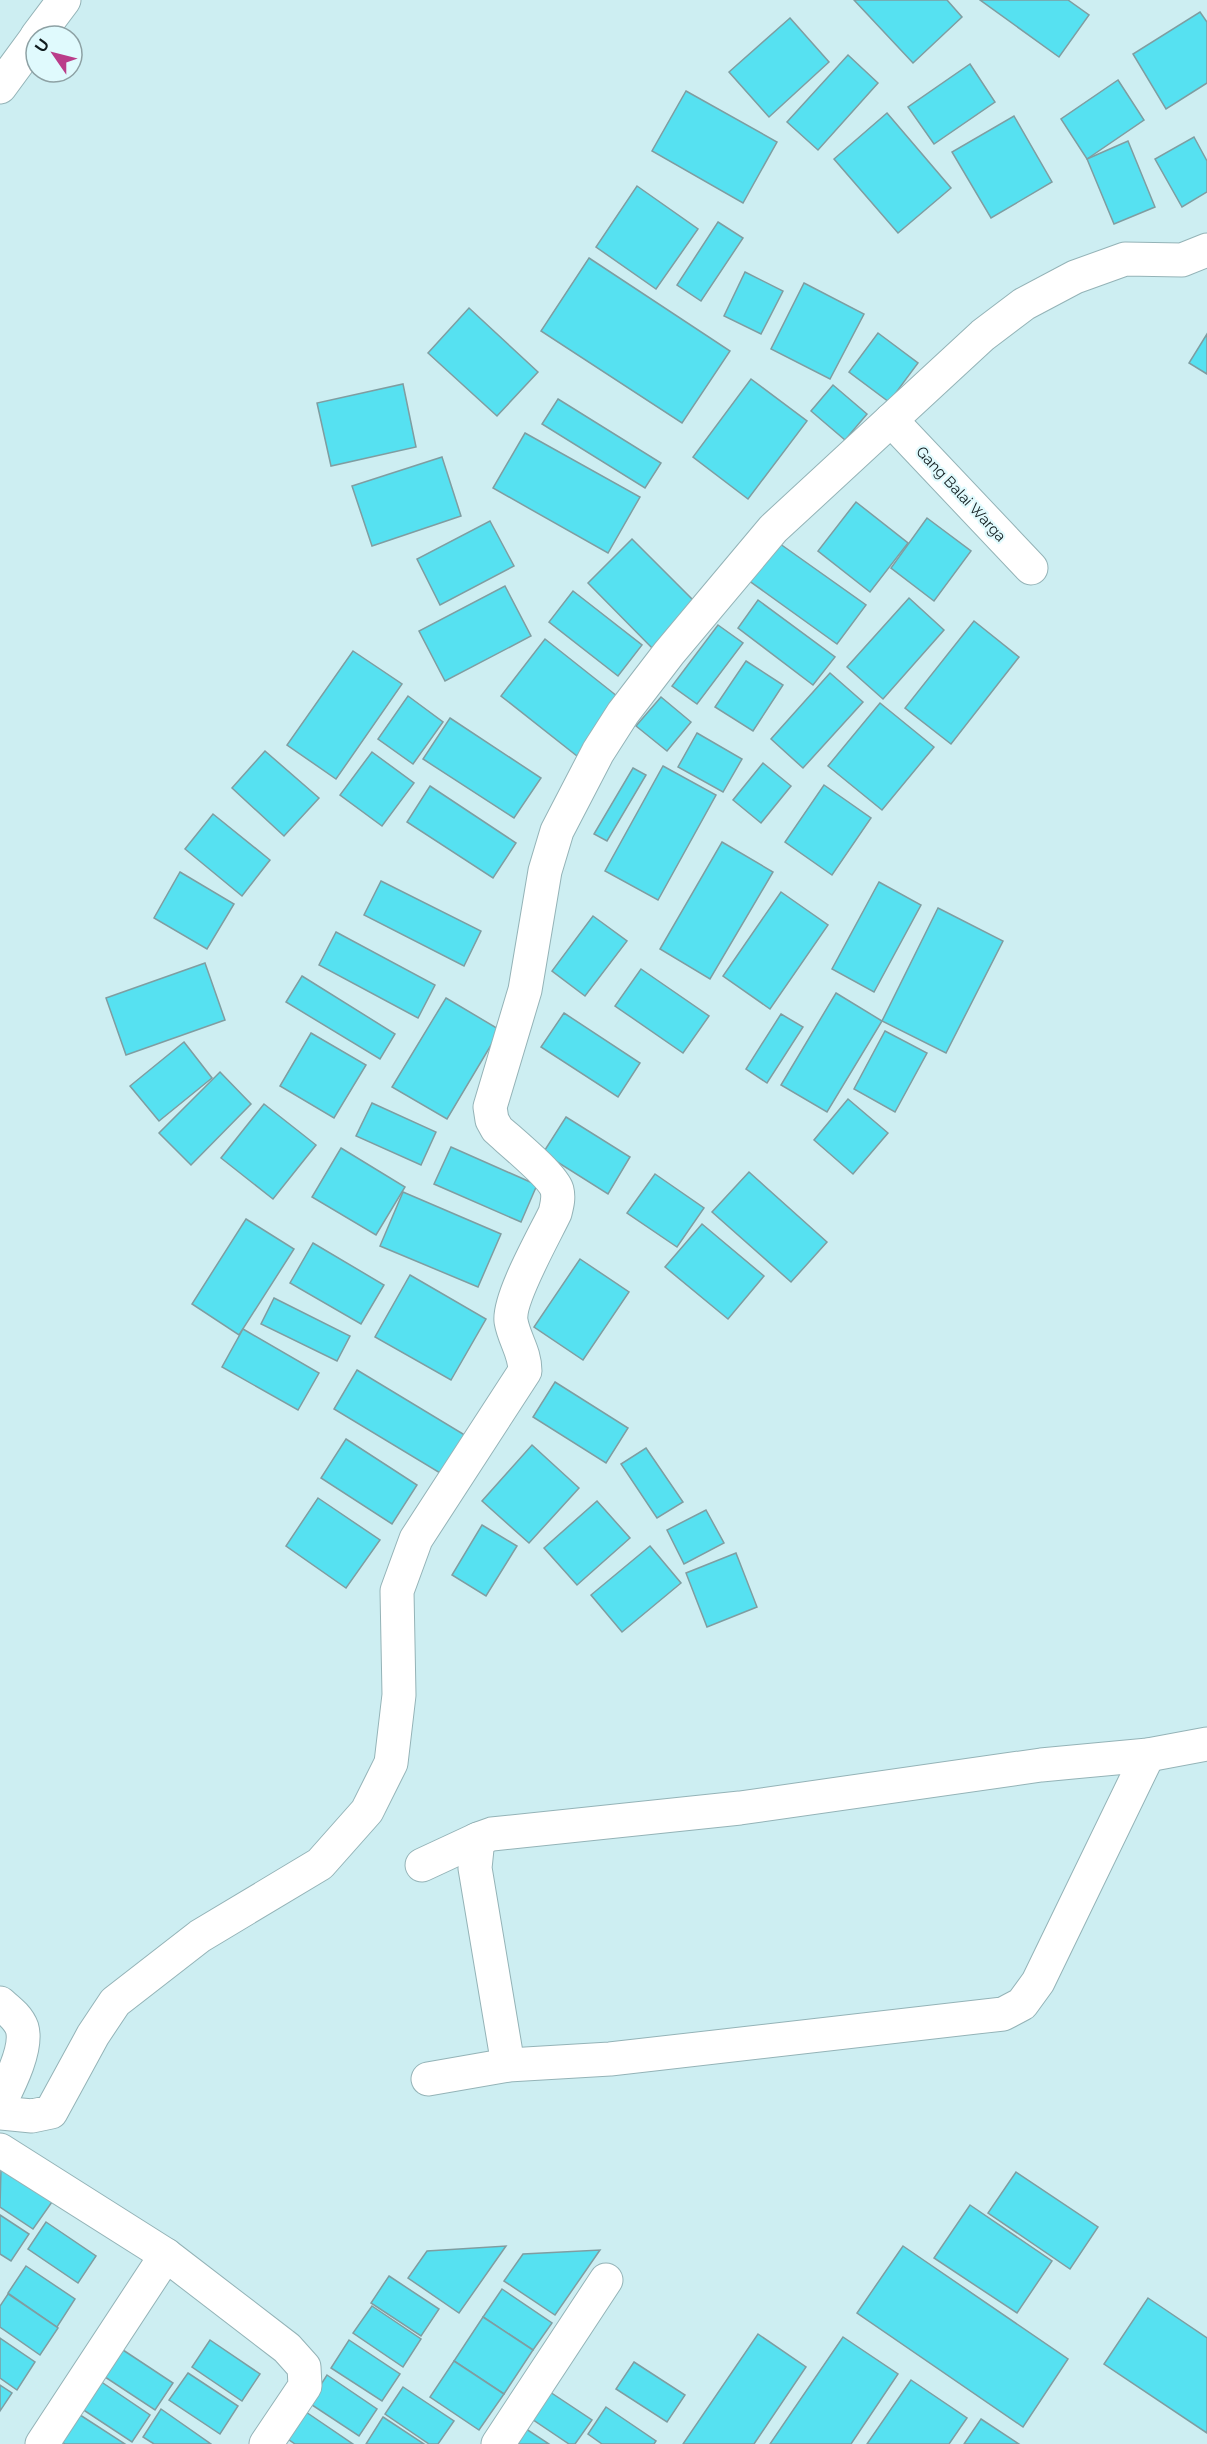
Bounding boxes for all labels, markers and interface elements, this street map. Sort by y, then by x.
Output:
north arrow [24,24,84,84]
text: U [31,35,53,56]
street label: Gang Balai Warga [912,443,1010,545]

